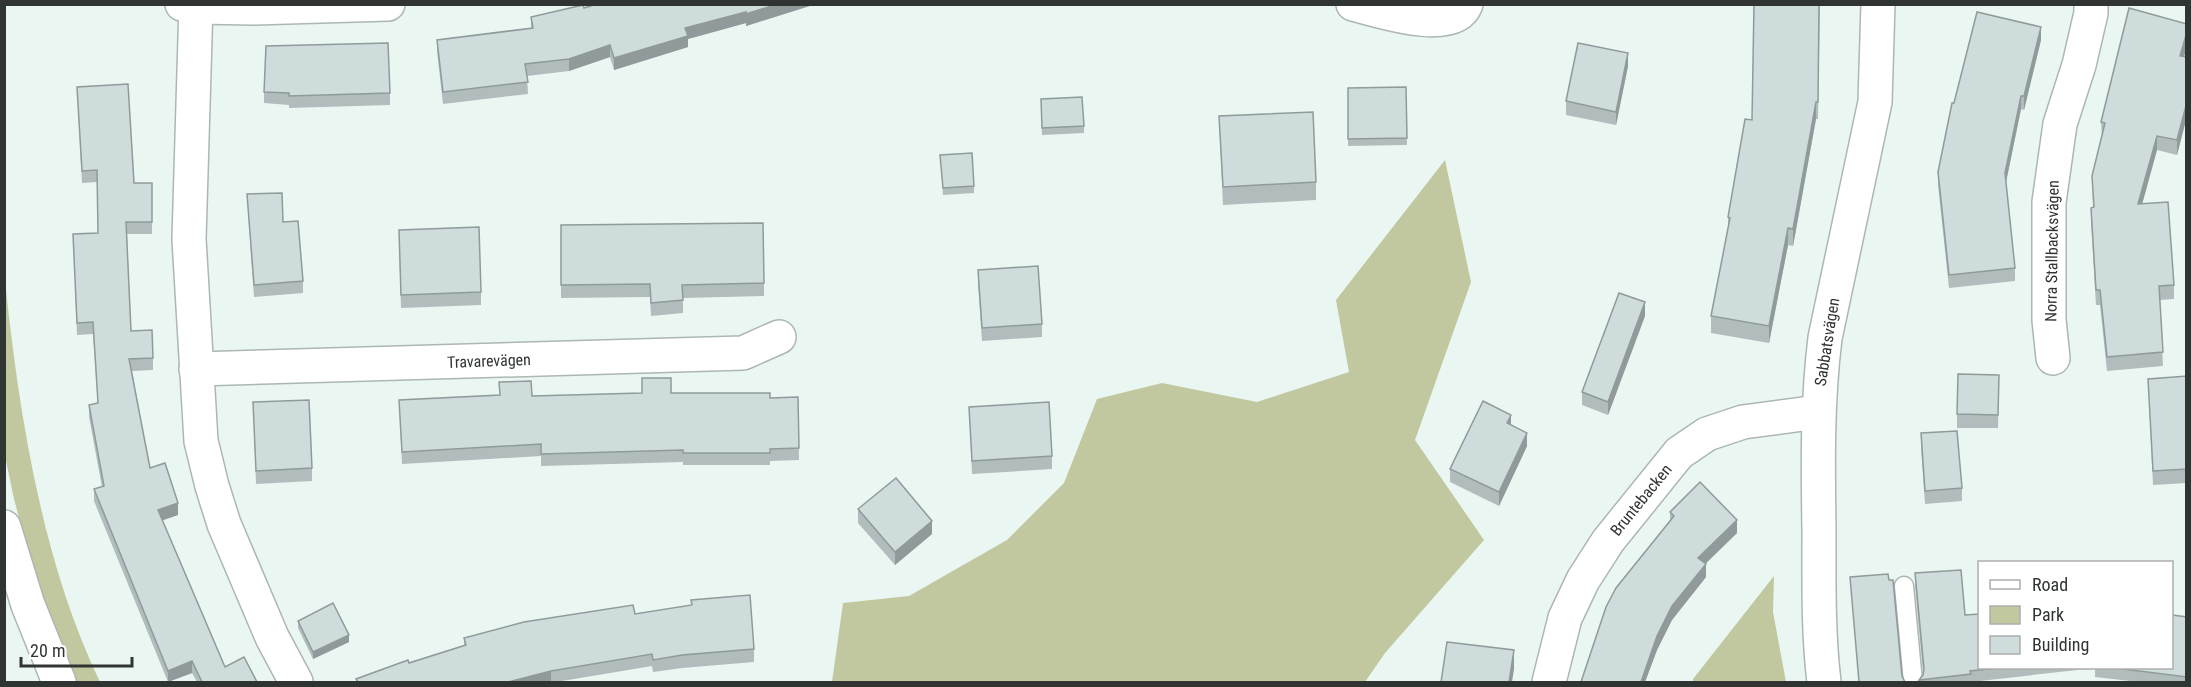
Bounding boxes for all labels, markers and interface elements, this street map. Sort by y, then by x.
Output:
street label: Norra Stallbacksvägen [2041,180,2063,322]
street label: Sabbatsvägen [1811,297,1843,387]
street label: Travarevägen [447,350,531,372]
street label: Bruntebacken [1606,460,1676,540]
legend [1978,561,2173,669]
text: Road [2032,574,2068,595]
text: Park [2032,604,2064,625]
scale bar [21,630,132,668]
text: Building [2032,634,2089,655]
text: 20 m [30,640,65,661]

